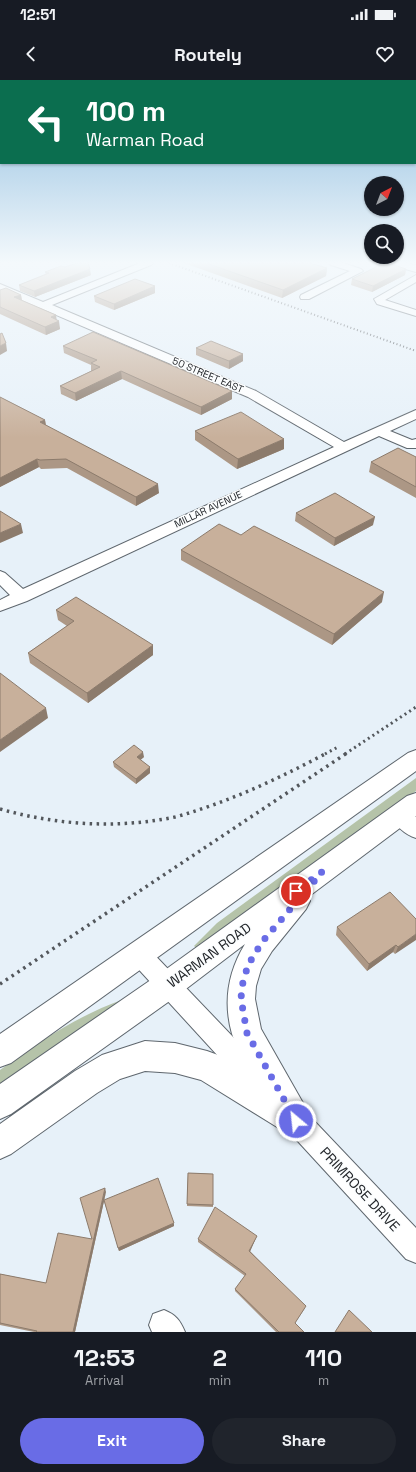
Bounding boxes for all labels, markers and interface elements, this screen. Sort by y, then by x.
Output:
text: 12:51 [20,5,56,24]
icon: back [20,43,42,65]
text: Routely [174,43,242,66]
icon: heart [374,43,396,65]
text: 100 m [86,93,166,129]
icon: left [20,96,72,148]
text: Warman Road [86,128,204,151]
north arrow [364,176,404,216]
map controls [364,176,404,264]
button: search [364,224,404,264]
street label: 50 STREET EAST [170,354,246,396]
street label: MILLAR AVENUE [172,487,244,530]
pin [279,874,313,908]
icon: arrive [285,880,307,902]
street label: WARMAN ROAD [163,918,255,992]
position arrow [275,1100,317,1142]
street label: PRIMROSE DRIVE [316,1143,404,1235]
text: 12:53 [74,1342,135,1373]
text: 2 [213,1342,227,1373]
text: 110 [305,1342,342,1373]
text: Arrival [85,1372,124,1389]
text: min [209,1372,231,1389]
text: m [318,1372,329,1389]
button: Exit [20,1418,204,1464]
button: Share [212,1418,396,1464]

